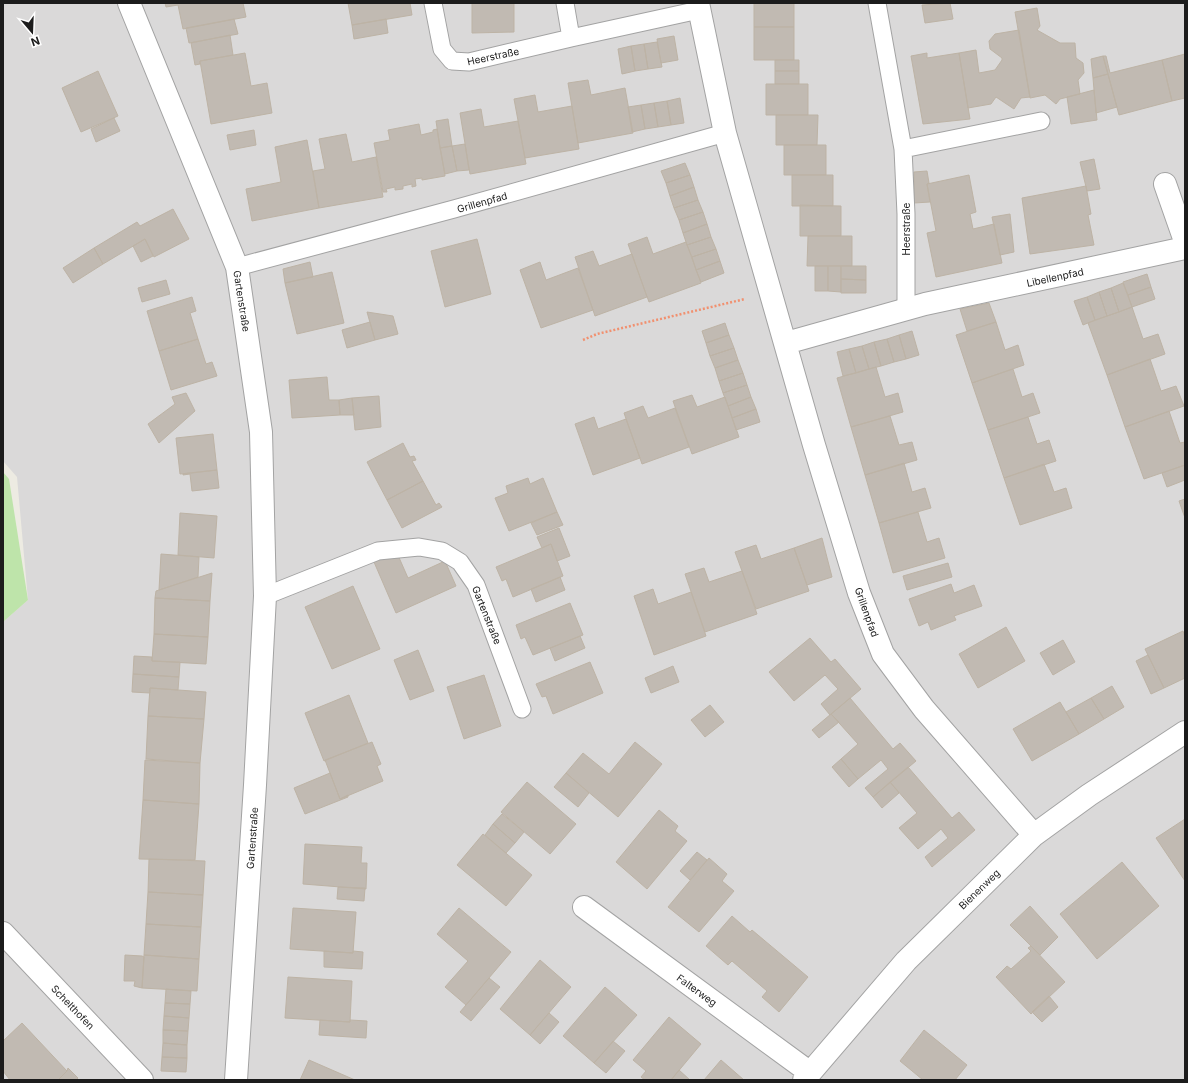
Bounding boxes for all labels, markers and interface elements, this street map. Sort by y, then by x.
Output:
north arrow [12,12,52,52]
text: N [29,33,42,49]
street label: Heerstraße [466,45,520,67]
street label: Grillenpfad [455,189,509,215]
street label: Heerstraße [900,202,912,255]
street label: Libellenpfad [1025,265,1085,289]
street label: Gartenstraße [231,270,253,333]
street label: Gartenstraße [470,584,504,646]
street label: Grillenpfad [853,586,881,638]
street label: Gartenstraße [244,807,260,869]
street label: Bienenweg [956,866,1002,912]
street label: Falterweg [675,971,719,1009]
street label: Schelthofen [49,982,97,1032]

